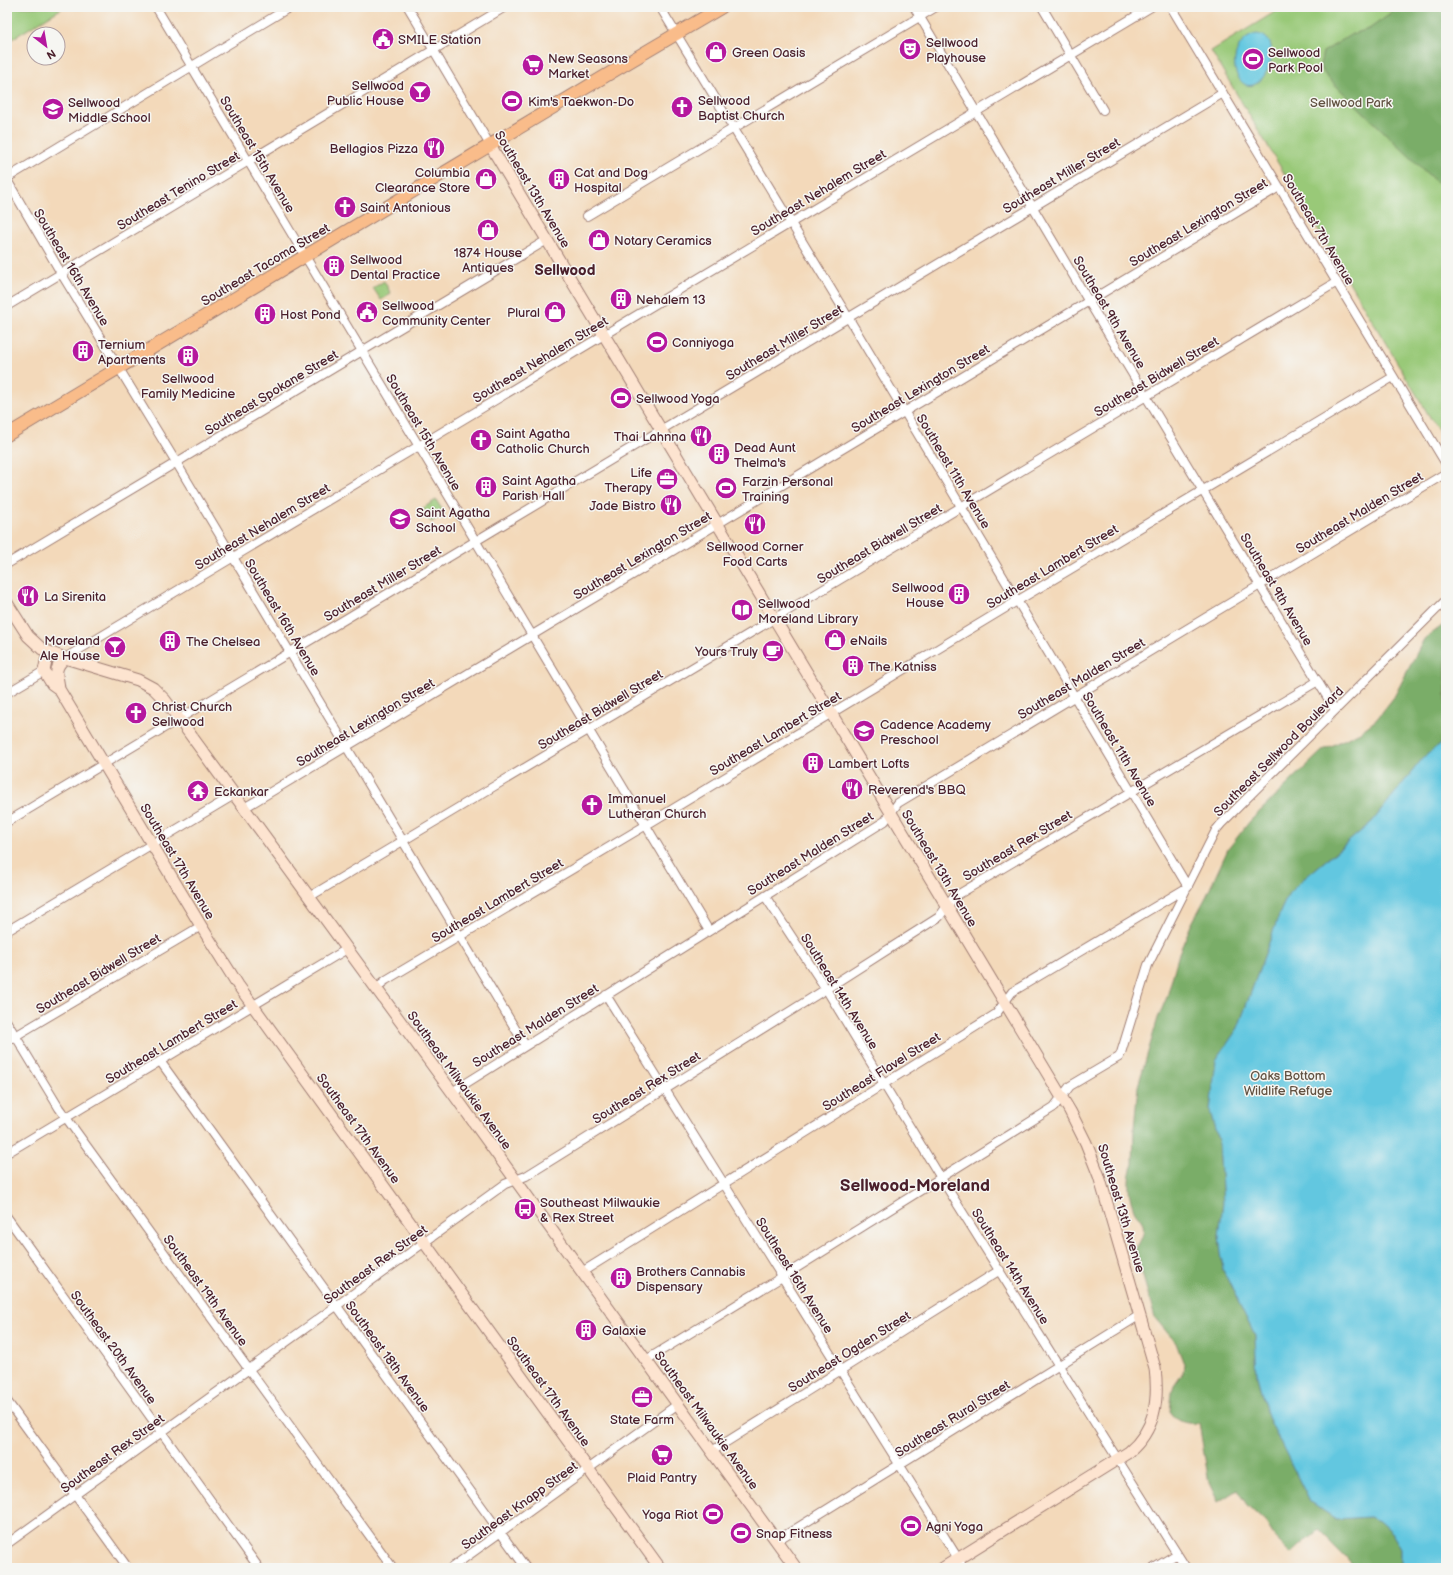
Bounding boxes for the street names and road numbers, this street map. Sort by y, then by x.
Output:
street label: Southeast 15th Avenue [216,93,298,216]
street label: Southeast 13th Avenue [491,128,574,251]
street label: Southeast Miller Street [1000,135,1123,217]
street label: Southeast Nehalem Street [748,146,889,240]
street label: Southeast Tenino Street [114,148,243,234]
street label: Southeast 7th Avenue [1279,171,1358,288]
street label: Southeast Lexington Street [1127,175,1271,271]
street label: Southeast 16th Avenue [30,206,113,329]
street label: Southeast Tacoma Street [198,220,333,310]
street label: Southeast 9th Avenue [1069,253,1149,372]
street label: Southeast Miller Street [723,302,846,384]
street label: Southeast Nehalem Street [470,313,611,407]
street label: Southeast Bidwell Street [1091,333,1222,420]
street label: Southeast Lexington Street [849,341,993,437]
street label: Southeast Spokane Street [202,347,341,439]
street label: Southeast 15th Avenue [382,371,464,494]
street label: Southeast 11th Avenue [913,411,994,532]
street label: Southeast Malden Street [1293,469,1426,557]
street label: Southeast Nehalem Street [192,480,333,574]
street label: Southeast Bidwell Street [814,500,945,587]
street label: Southeast Lexington Street [571,508,715,604]
street label: Southeast Lambert Street [984,521,1121,613]
street label: Southeast 9th Avenue [1236,530,1316,649]
street label: Southeast Miller Street [321,543,444,625]
street label: Southeast 16th Avenue [241,556,324,679]
street label: Southeast Malden Street [1015,635,1148,723]
street label: Southeast Bidwell Street [535,666,666,753]
street label: Southeast Lexington Street [294,675,438,771]
street label: Southeast Sellwood Boulevard [1210,683,1347,820]
street label: Southeast Lambert Street [707,688,844,780]
street label: Southeast 11th Avenue [1079,689,1160,810]
street label: Southeast 17th Avenue [136,801,218,923]
street label: Southeast 13th Avenue [898,807,981,930]
street label: Southeast Rex Street [960,807,1075,885]
street label: Southeast Malden Street [745,809,876,899]
street label: Southeast Lambert Street [429,855,566,947]
street label: Southeast Bidwell Street [33,930,164,1017]
street label: Southeast 14th Avenue [797,931,882,1053]
street label: Southeast Malden Street [470,981,601,1071]
street label: Southeast Lambert Street [103,996,240,1088]
street label: Southeast Milwaukie Avenue [404,1008,515,1153]
street label: Southeast Flavel Street [820,1029,943,1115]
street label: Southeast Rex Street [590,1048,704,1128]
street label: Southeast 17th Avenue [313,1070,404,1187]
street label: Southeast 13th Avenue [1094,1142,1148,1275]
street label: Southeast 14th Avenue [968,1206,1053,1328]
street label: Southeast 16th Avenue [752,1215,837,1337]
street label: Southeast Rex Street [321,1222,431,1308]
street label: Southeast 19th Avenue [160,1232,251,1349]
street label: Southeast 20th Avenue [67,1288,160,1408]
street label: Southeast 18th Avenue [341,1298,433,1416]
street label: Southeast Ogden Street [785,1308,914,1396]
street label: Southeast 17th Avenue [503,1333,594,1450]
street label: Southeast Milwaukie Avenue [651,1348,762,1493]
street label: Southeast Rural Street [892,1377,1013,1461]
street label: Southeast Rex Street [58,1411,168,1497]
street label: Southeast Knapp Street [458,1458,581,1553]

